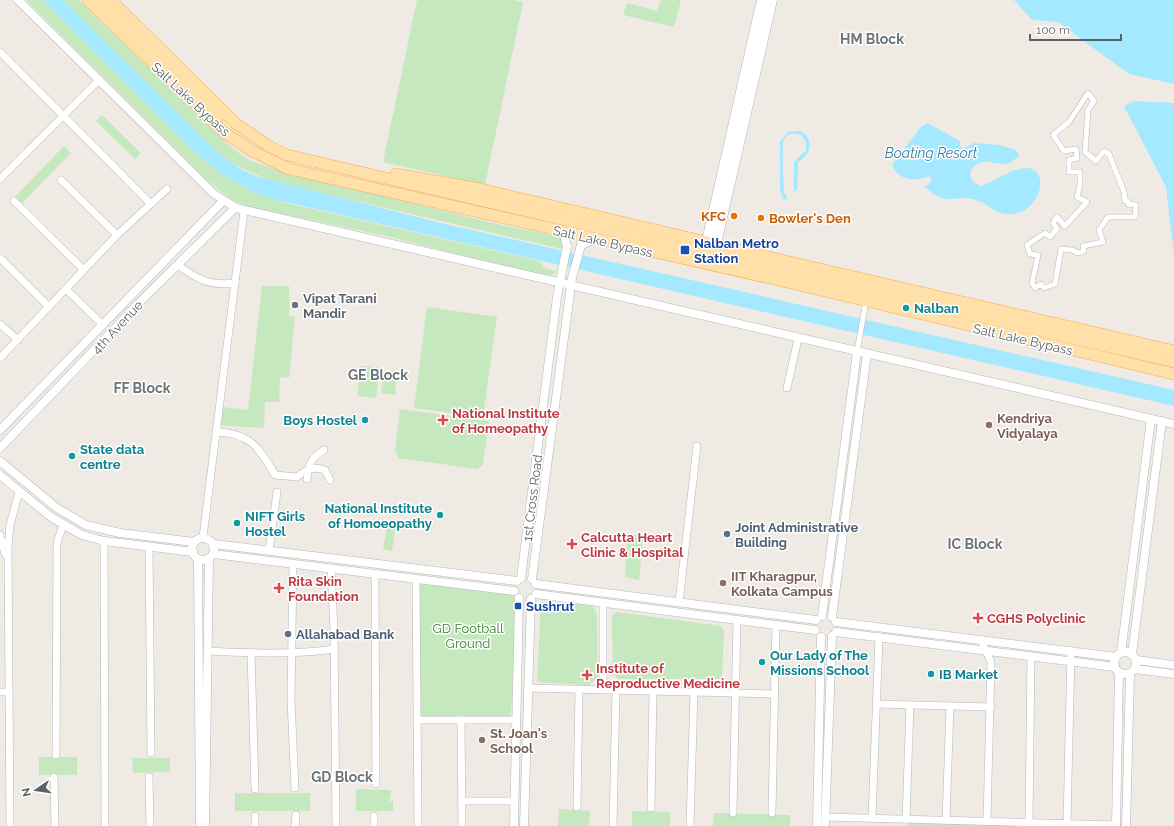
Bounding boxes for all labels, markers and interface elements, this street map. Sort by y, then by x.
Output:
scale bar [1030,16,1121,42]
text: 100 m [1036,23,1070,37]
district label: HM Block [840,31,904,47]
street label: Salt Lake Bypass [148,59,233,140]
water label: Boating Resort [885,145,978,161]
place label: KFC [701,209,726,224]
marker: KFC [729,211,739,221]
place label: Bowler's Den [769,211,851,226]
marker: Bowler's Den [756,213,766,223]
street label: Salt Lake Bypass [552,223,654,260]
place label: Nalban Metro Station [694,236,779,266]
marker: Nalban Metro Station [679,244,691,256]
place label: Vipat Tarani Mandir [303,291,377,321]
street label: 4th Avenue [89,297,146,357]
marker: Vipat Tarani Mandir [290,300,300,310]
place label: Nalban [914,301,959,316]
marker: Nalban [901,303,911,313]
street label: Salt Lake Bypass [972,321,1074,358]
district label: GE Block [348,367,408,383]
district label: FF Block [113,380,171,396]
place label: National Institute of Homeopathy [452,406,560,436]
place label: Kendriya Vidyalaya [997,411,1058,441]
place label: Boys Hostel [283,413,358,428]
marker: National Institute of Homeopathy [437,414,449,426]
marker: Boys Hostel [360,415,370,425]
marker: Kendriya Vidyalaya [984,420,994,430]
place label: State data centre [80,442,145,472]
marker: State data centre [67,451,77,461]
street label: 1st Cross Road [520,454,545,542]
place label: National Institute of Homoeopathy [324,501,432,531]
place label: NIFT Girls Hostel [245,509,306,539]
marker: National Institute of Homoeopathy [435,510,445,520]
marker: NIFT Girls Hostel [232,518,242,528]
place label: Joint Administrative Building [735,520,858,550]
marker: Joint Administrative Building [722,529,732,539]
place label: Calcutta Heart Clinic & Hospital [581,530,684,560]
district label: IC Block [947,536,1003,552]
marker: Calcutta Heart Clinic & Hospital [566,538,578,550]
place label: IIT Kharagpur, Kolkata Campus [731,569,833,599]
place label: Rita Skin Foundation [288,574,359,604]
marker: IIT Kharagpur, Kolkata Campus [718,578,728,588]
marker: Rita Skin Foundation [273,582,285,594]
place label: Sushrut [526,599,574,614]
marker: Sushrut [513,601,523,611]
place label: CGHS Polyclinic [987,611,1086,626]
marker: CGHS Polyclinic [972,612,984,624]
park label: GD Football Ground [432,621,504,651]
place label: Allahabad Bank [296,627,395,642]
marker: Allahabad Bank [283,629,293,639]
place label: Our Lady of The Missions School [770,648,870,678]
marker: Our Lady of The Missions School [757,657,767,667]
place label: Institute of Reproductive Medicine [596,661,740,691]
place label: IB Market [939,667,998,682]
marker: Institute of Reproductive Medicine [581,669,593,681]
marker: IB Market [926,669,936,679]
place label: St. Joan's School [490,726,548,756]
marker: St. Joan's School [477,735,487,745]
district label: GD Block [311,769,373,785]
north arrow [16,770,56,810]
text: N [19,787,34,798]

